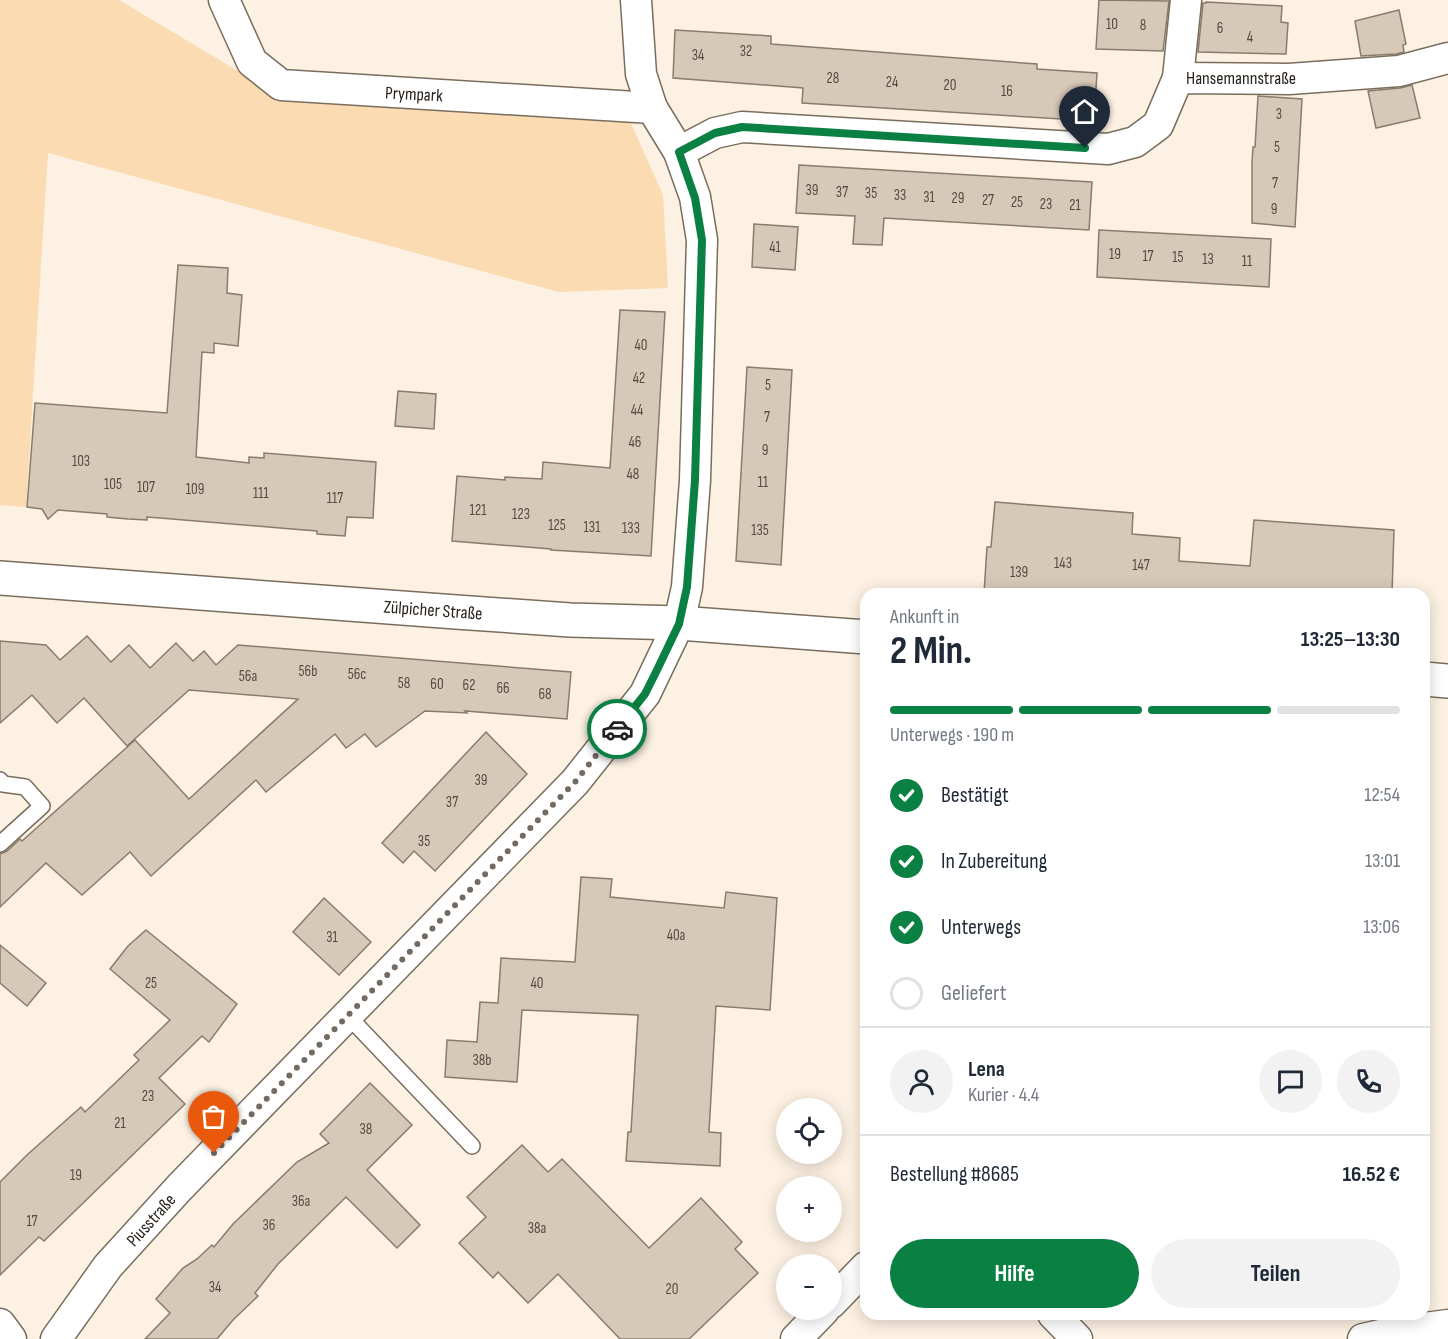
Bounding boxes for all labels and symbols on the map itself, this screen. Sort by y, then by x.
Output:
house number: 10 [1106,15,1118,34]
house number: 8 [1140,16,1146,35]
house number: 6 [1217,19,1223,38]
house number: 4 [1247,28,1253,47]
house number: 32 [740,42,752,61]
house number: 34 [692,46,704,65]
street label: Hansemannstraße [1186,68,1296,89]
house number: 28 [827,69,839,88]
house number: 24 [886,73,898,92]
house number: 20 [944,76,956,95]
house number: 16 [1001,82,1013,101]
street label: Prympark [385,83,444,107]
pin [1059,86,1110,148]
house number: 3 [1276,105,1282,124]
house number: 5 [1274,138,1280,157]
house number: 7 [1272,174,1278,193]
house number: 39 [806,181,818,200]
house number: 37 [836,183,848,202]
house number: 35 [865,184,877,203]
house number: 33 [894,186,906,205]
house number: 31 [923,188,936,207]
house number: 29 [952,189,964,208]
house number: 27 [982,191,994,210]
house number: 25 [1011,193,1023,212]
house number: 23 [1040,195,1052,214]
house number: 21 [1069,196,1081,215]
house number: 9 [1271,200,1277,219]
house number: 41 [769,238,782,257]
house number: 19 [1109,245,1121,264]
house number: 17 [1142,247,1154,266]
house number: 15 [1172,248,1184,267]
house number: 13 [1202,250,1214,269]
house number: 11 [1242,252,1253,271]
house number: 40 [635,336,647,355]
house number: 42 [633,369,645,388]
house number: 5 [765,376,771,395]
house number: 44 [631,401,643,420]
house number: 7 [764,408,770,427]
house number: 46 [629,433,641,452]
house number: 9 [762,441,768,460]
house number: 103 [72,452,90,471]
house number: 48 [627,465,639,484]
house number: 11 [758,473,769,492]
house number: 105 [104,475,122,494]
house number: 107 [137,478,155,497]
house number: 109 [186,480,204,499]
house number: 111 [253,484,270,503]
house number: 117 [327,489,343,508]
house number: 121 [470,501,487,520]
house number: 123 [512,505,530,524]
house number: 125 [548,516,566,535]
house number: 131 [584,518,601,537]
house number: 133 [622,519,640,538]
house number: 135 [751,521,769,540]
house number: 143 [1054,554,1072,573]
house number: 147 [1132,556,1150,575]
house number: 139 [1010,563,1028,582]
street label: Zülpicher Straße [383,597,483,624]
house number: 56b [299,662,317,681]
house number: 56c [348,665,366,684]
house number: 56a [239,667,257,686]
house number: 58 [398,674,410,693]
house number: 60 [430,675,444,694]
house number: 62 [463,676,475,695]
house number: 66 [496,679,510,698]
house number: 68 [538,685,552,704]
courier [587,699,647,759]
house number: 39 [475,771,487,790]
house number: 37 [446,793,458,812]
house number: 35 [418,832,430,851]
house number: 40a [667,926,686,945]
house number: 31 [326,928,339,947]
house number: 25 [145,974,157,993]
house number: 40 [531,974,543,993]
house number: 38b [472,1051,492,1070]
house number: 23 [142,1087,154,1106]
pin [188,1091,239,1153]
house number: 21 [114,1114,126,1133]
house number: 38 [360,1120,372,1139]
house number: 19 [70,1166,82,1185]
street label: Piusstraße [122,1190,180,1251]
house number: 36a [292,1192,311,1211]
house number: 17 [26,1212,38,1231]
house number: 36 [263,1216,275,1235]
house number: 38a [528,1219,547,1238]
house number: 34 [209,1278,221,1297]
house number: 20 [666,1280,678,1299]

